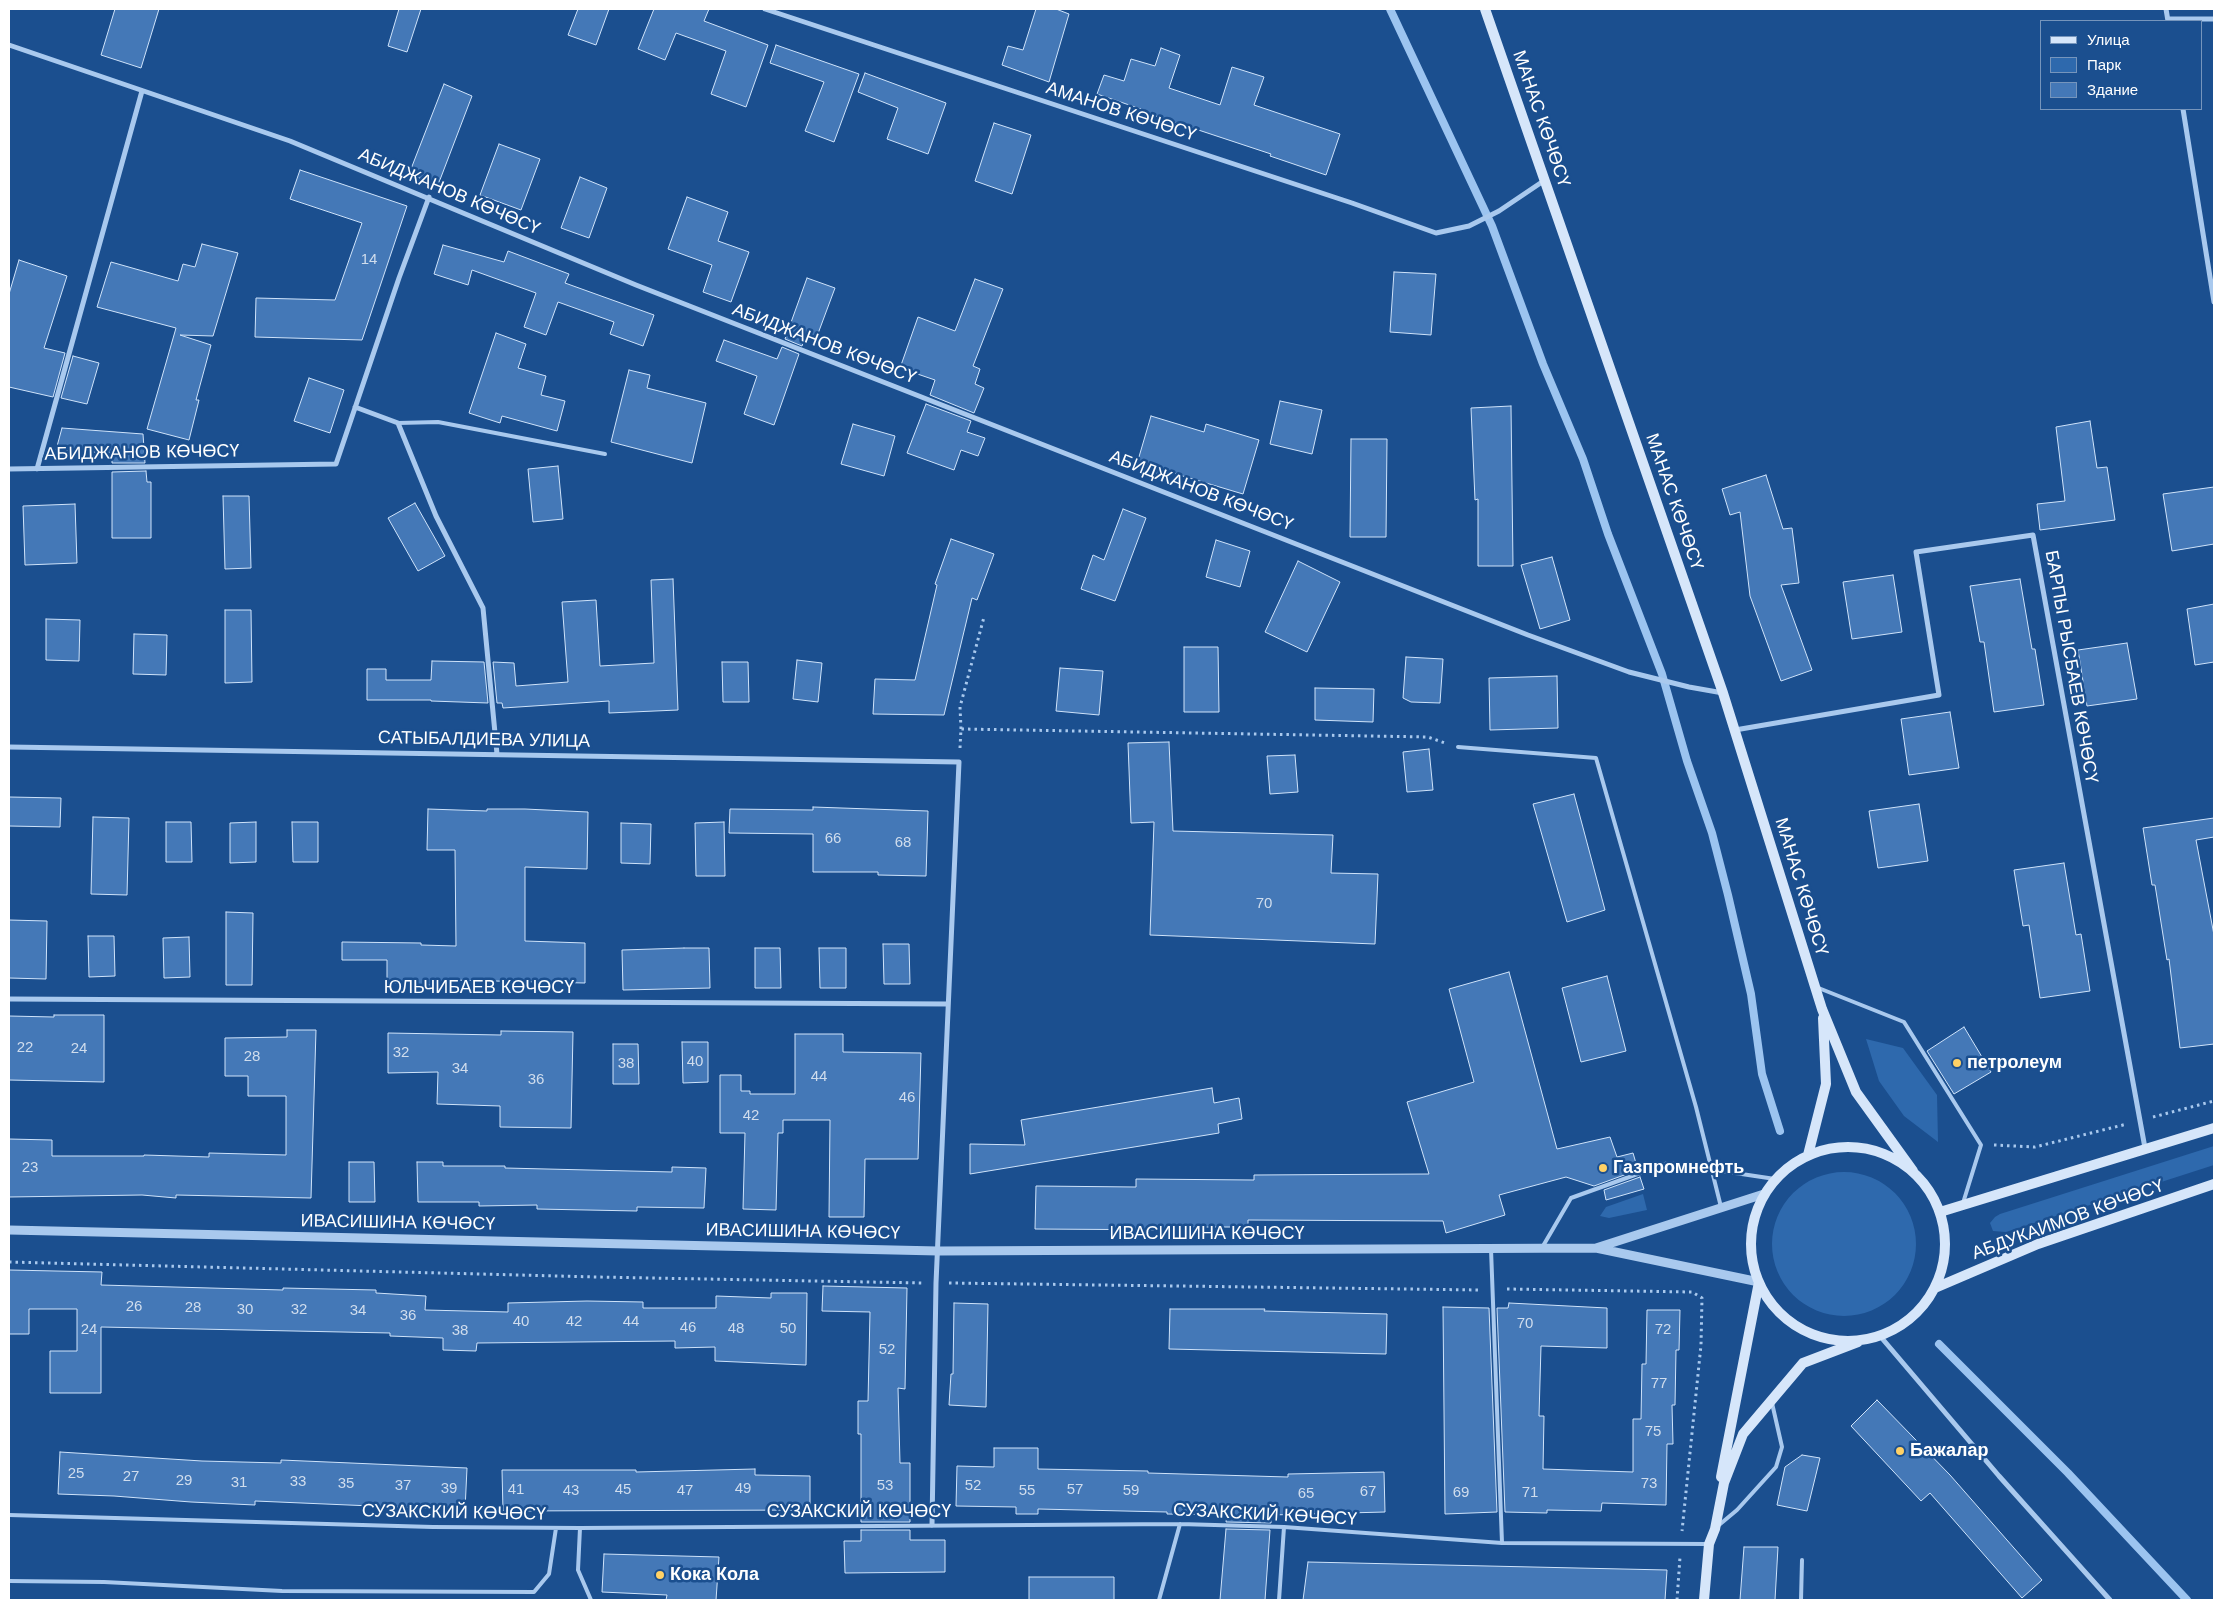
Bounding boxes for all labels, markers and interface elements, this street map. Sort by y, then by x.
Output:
legend [2040,20,2203,110]
text: Улица [2087,31,2130,48]
street label: МАНАС КӨЧӨСҮ [1507,48,1575,190]
text: Парк [2087,56,2121,73]
street label: АМАНОВ КӨЧӨСҮ [1043,78,1199,146]
text: Здание [2087,81,2138,98]
street label: АБИДЖАНОВ КӨЧӨСҮ [355,144,543,240]
house number: 14 [361,251,377,269]
street label: АБИДЖАНОВ КӨЧӨСҮ [729,299,919,389]
street label: МАНАС КӨЧӨСҮ [1640,431,1708,573]
street label: АБИДЖАНОВ КӨЧӨСҮ [44,440,240,466]
street label: АБИДЖАНОВ КӨЧӨСҮ [1106,446,1296,536]
street label: БАРПЫ РЫСБАЕВ КӨЧӨСҮ [2040,549,2102,785]
street label: САТЫБАЛДИЕВА УЛИЦА [378,727,590,753]
street label: МАНАС КӨЧӨСҮ [1770,815,1832,959]
house number: 66 [825,830,841,848]
house number: 68 [895,834,911,852]
house number: 70 [1256,895,1272,913]
street label: ЮЛЬЧИБАЕВ КӨЧӨСҮ [384,977,574,999]
house number: 22 [17,1039,33,1057]
house number: 24 [71,1040,87,1058]
house number: 32 [393,1044,409,1062]
house number: 28 [244,1048,260,1066]
place label: петролеум [1967,1052,2062,1074]
house number: 40 [687,1053,703,1071]
house number: 38 [618,1055,634,1073]
marker: петролеум [1951,1057,1963,1069]
house number: 34 [452,1060,468,1078]
house number: 44 [811,1068,827,1086]
house number: 36 [528,1071,544,1089]
house number: 46 [899,1089,915,1107]
house number: 42 [743,1107,759,1125]
place label: Газпромнефть [1613,1157,1744,1179]
house number: 23 [22,1159,38,1177]
marker: Газпромнефть [1597,1162,1609,1174]
street label: АБДУКАИМОВ КӨЧӨСҮ [1969,1175,2167,1265]
street label: ИВАСИШИНА КӨЧӨСҮ [300,1211,496,1235]
street label: ИВАСИШИНА КӨЧӨСҮ [705,1220,901,1244]
street label: ИВАСИШИНА КӨЧӨСҮ [1110,1223,1304,1245]
house number: 26 [126,1298,142,1316]
house number: 28 [185,1299,201,1317]
house number: 30 [237,1301,253,1319]
house number: 32 [291,1301,307,1319]
house number: 34 [350,1302,366,1320]
house number: 36 [400,1307,416,1325]
house number: 40 [513,1313,529,1331]
house number: 42 [566,1313,582,1331]
house number: 44 [623,1313,639,1331]
house number: 70 [1517,1315,1533,1333]
house number: 46 [680,1319,696,1337]
house number: 48 [728,1320,744,1338]
house number: 50 [780,1320,796,1338]
house number: 24 [81,1321,97,1339]
house number: 72 [1655,1321,1671,1339]
house number: 38 [452,1322,468,1340]
house number: 52 [879,1341,895,1359]
house number: 77 [1651,1375,1667,1393]
house number: 75 [1645,1423,1661,1441]
place label: Бажалар [1910,1440,1988,1462]
marker: Бажалар [1894,1445,1906,1457]
house number: 25 [68,1465,84,1483]
house number: 27 [123,1468,139,1486]
house number: 29 [176,1472,192,1490]
house number: 33 [290,1473,306,1491]
house number: 31 [231,1474,247,1492]
house number: 35 [338,1475,354,1493]
house number: 73 [1641,1475,1657,1493]
house number: 37 [395,1477,411,1495]
house number: 53 [877,1477,893,1495]
house number: 52 [965,1477,981,1495]
house number: 39 [441,1480,457,1498]
house number: 49 [735,1480,751,1498]
house number: 41 [508,1481,524,1499]
house number: 45 [615,1481,631,1499]
house number: 57 [1067,1481,1083,1499]
house number: 43 [563,1482,579,1500]
house number: 47 [677,1482,693,1500]
house number: 55 [1019,1482,1035,1500]
house number: 59 [1123,1482,1139,1500]
house number: 67 [1360,1483,1376,1501]
house number: 69 [1453,1484,1469,1502]
house number: 71 [1522,1484,1538,1502]
house number: 65 [1298,1485,1314,1503]
street label: СУЗАКСКИЙ КӨЧӨСҮ [1172,1499,1358,1531]
street label: СУЗАКСКИЙ КӨЧӨСҮ [362,1501,546,1525]
street label: СУЗАКСКИЙ КӨЧӨСҮ [767,1501,951,1523]
place label: Кока Кола [670,1564,759,1586]
marker: Кока Кола [654,1569,666,1581]

